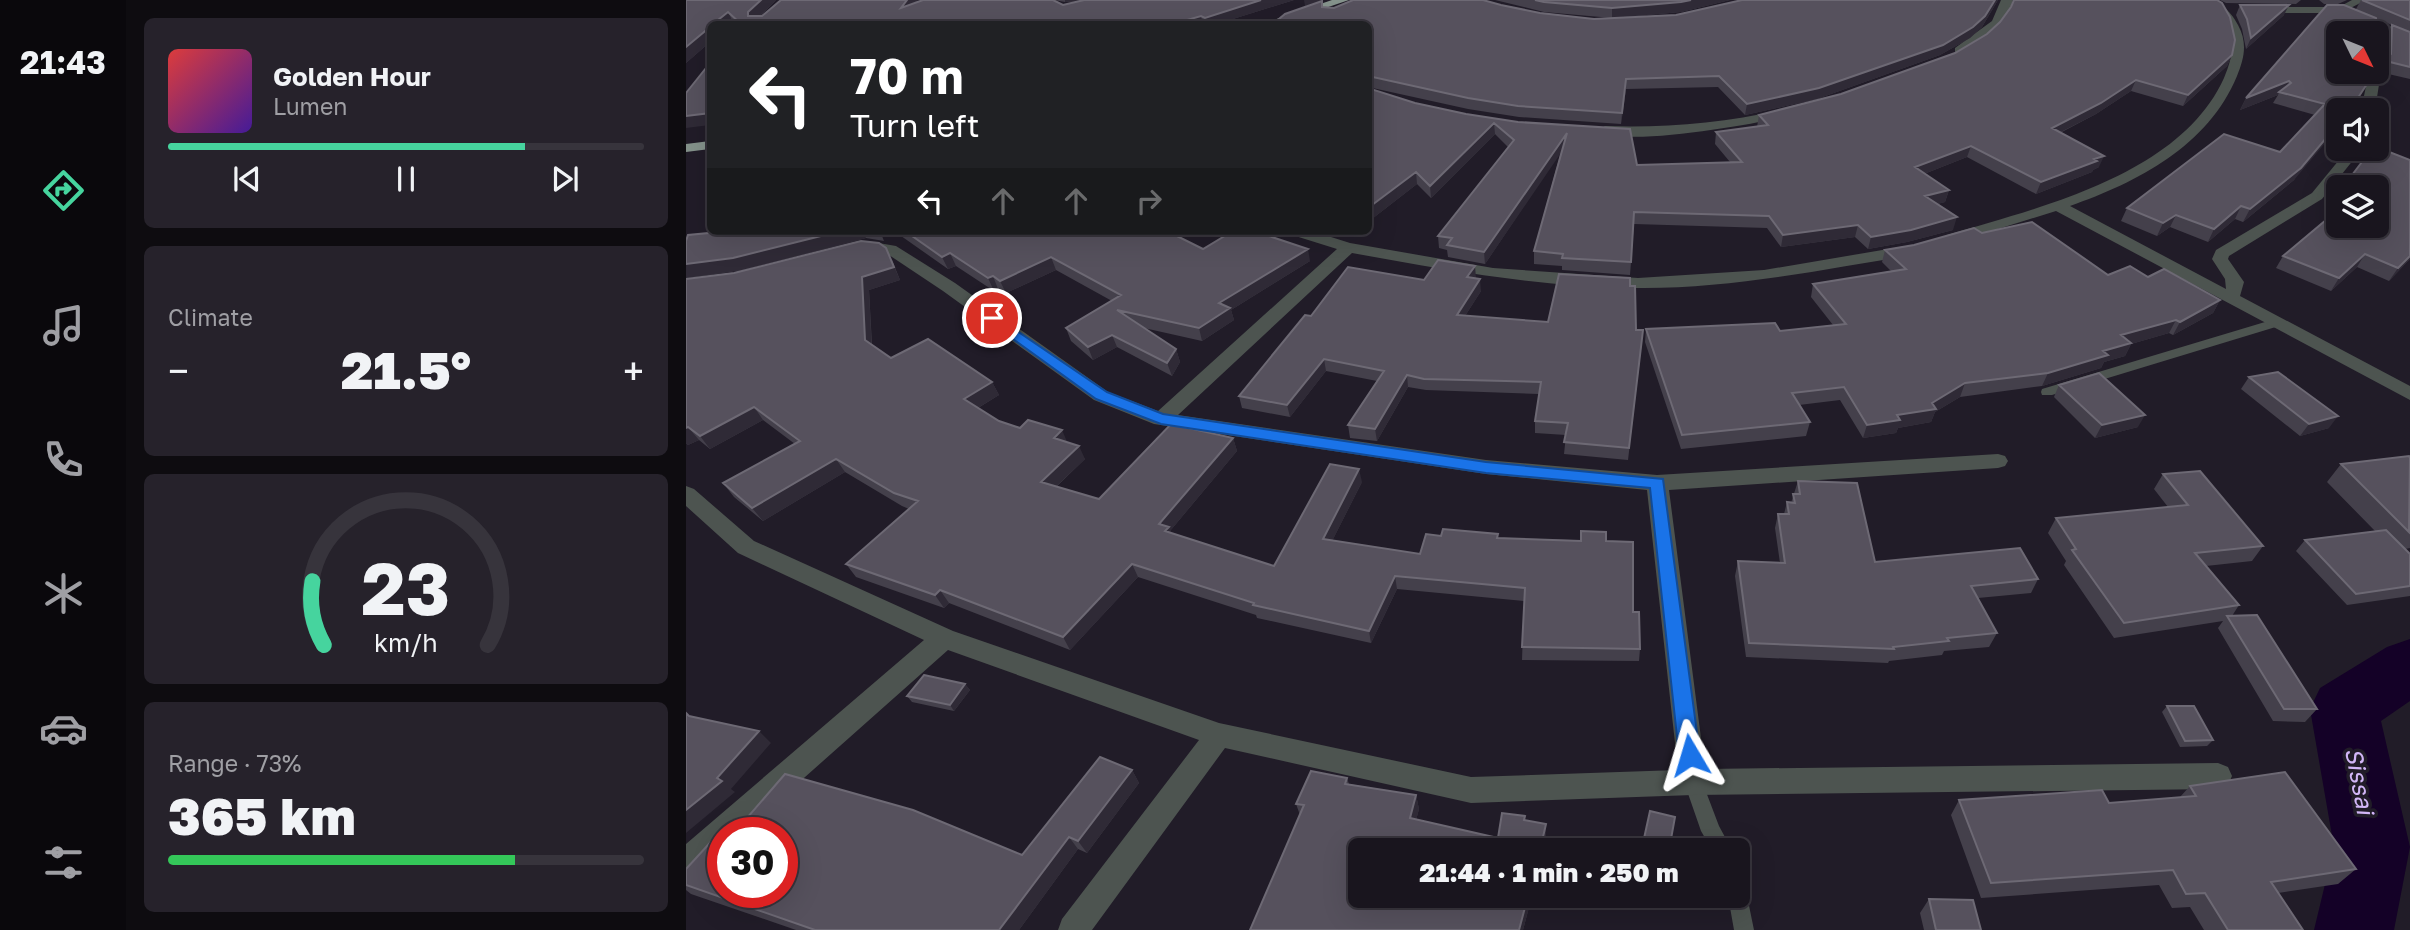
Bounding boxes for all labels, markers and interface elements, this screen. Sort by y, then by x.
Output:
north arrow [2326,21,2389,84]
map controls [2326,21,2389,238]
text: 21:43 [20,43,106,81]
text: 70 m [850,46,964,105]
icon: left [735,49,826,140]
text: Golden Hour [273,61,431,92]
text: Lumen [273,92,347,120]
button: sound [2326,98,2389,161]
text: Turn left [850,106,979,144]
icon: previous [228,160,266,198]
icon: pause [387,160,425,198]
icon: next [546,160,584,198]
icon: directions [39,166,88,215]
button: layers [2326,175,2389,238]
icon: left [911,182,949,220]
icon: ahead [984,182,1022,220]
icon: ahead [1057,182,1095,220]
icon: right [1130,182,1168,220]
pin [962,288,1022,348]
icon: arrive [973,299,1011,337]
icon: music [39,301,88,350]
text: Climate [168,303,253,331]
text: 21.5° [341,338,471,400]
text: − [168,348,189,393]
text: + [623,348,644,393]
icon: phone [39,435,88,484]
text: 23 [362,544,450,631]
icon: climate [39,569,88,618]
text: km/h [374,627,438,658]
icon: car [39,704,88,753]
position arrow [1653,718,1727,792]
water label: Sissai [2340,745,2382,819]
text: Range · 73% [168,749,301,777]
text: 365 km [168,784,356,846]
speed limit sign: 30 [707,817,798,908]
icon: filters [39,838,88,887]
text: 21:44 · 1 min · 250 m [1419,857,1679,888]

